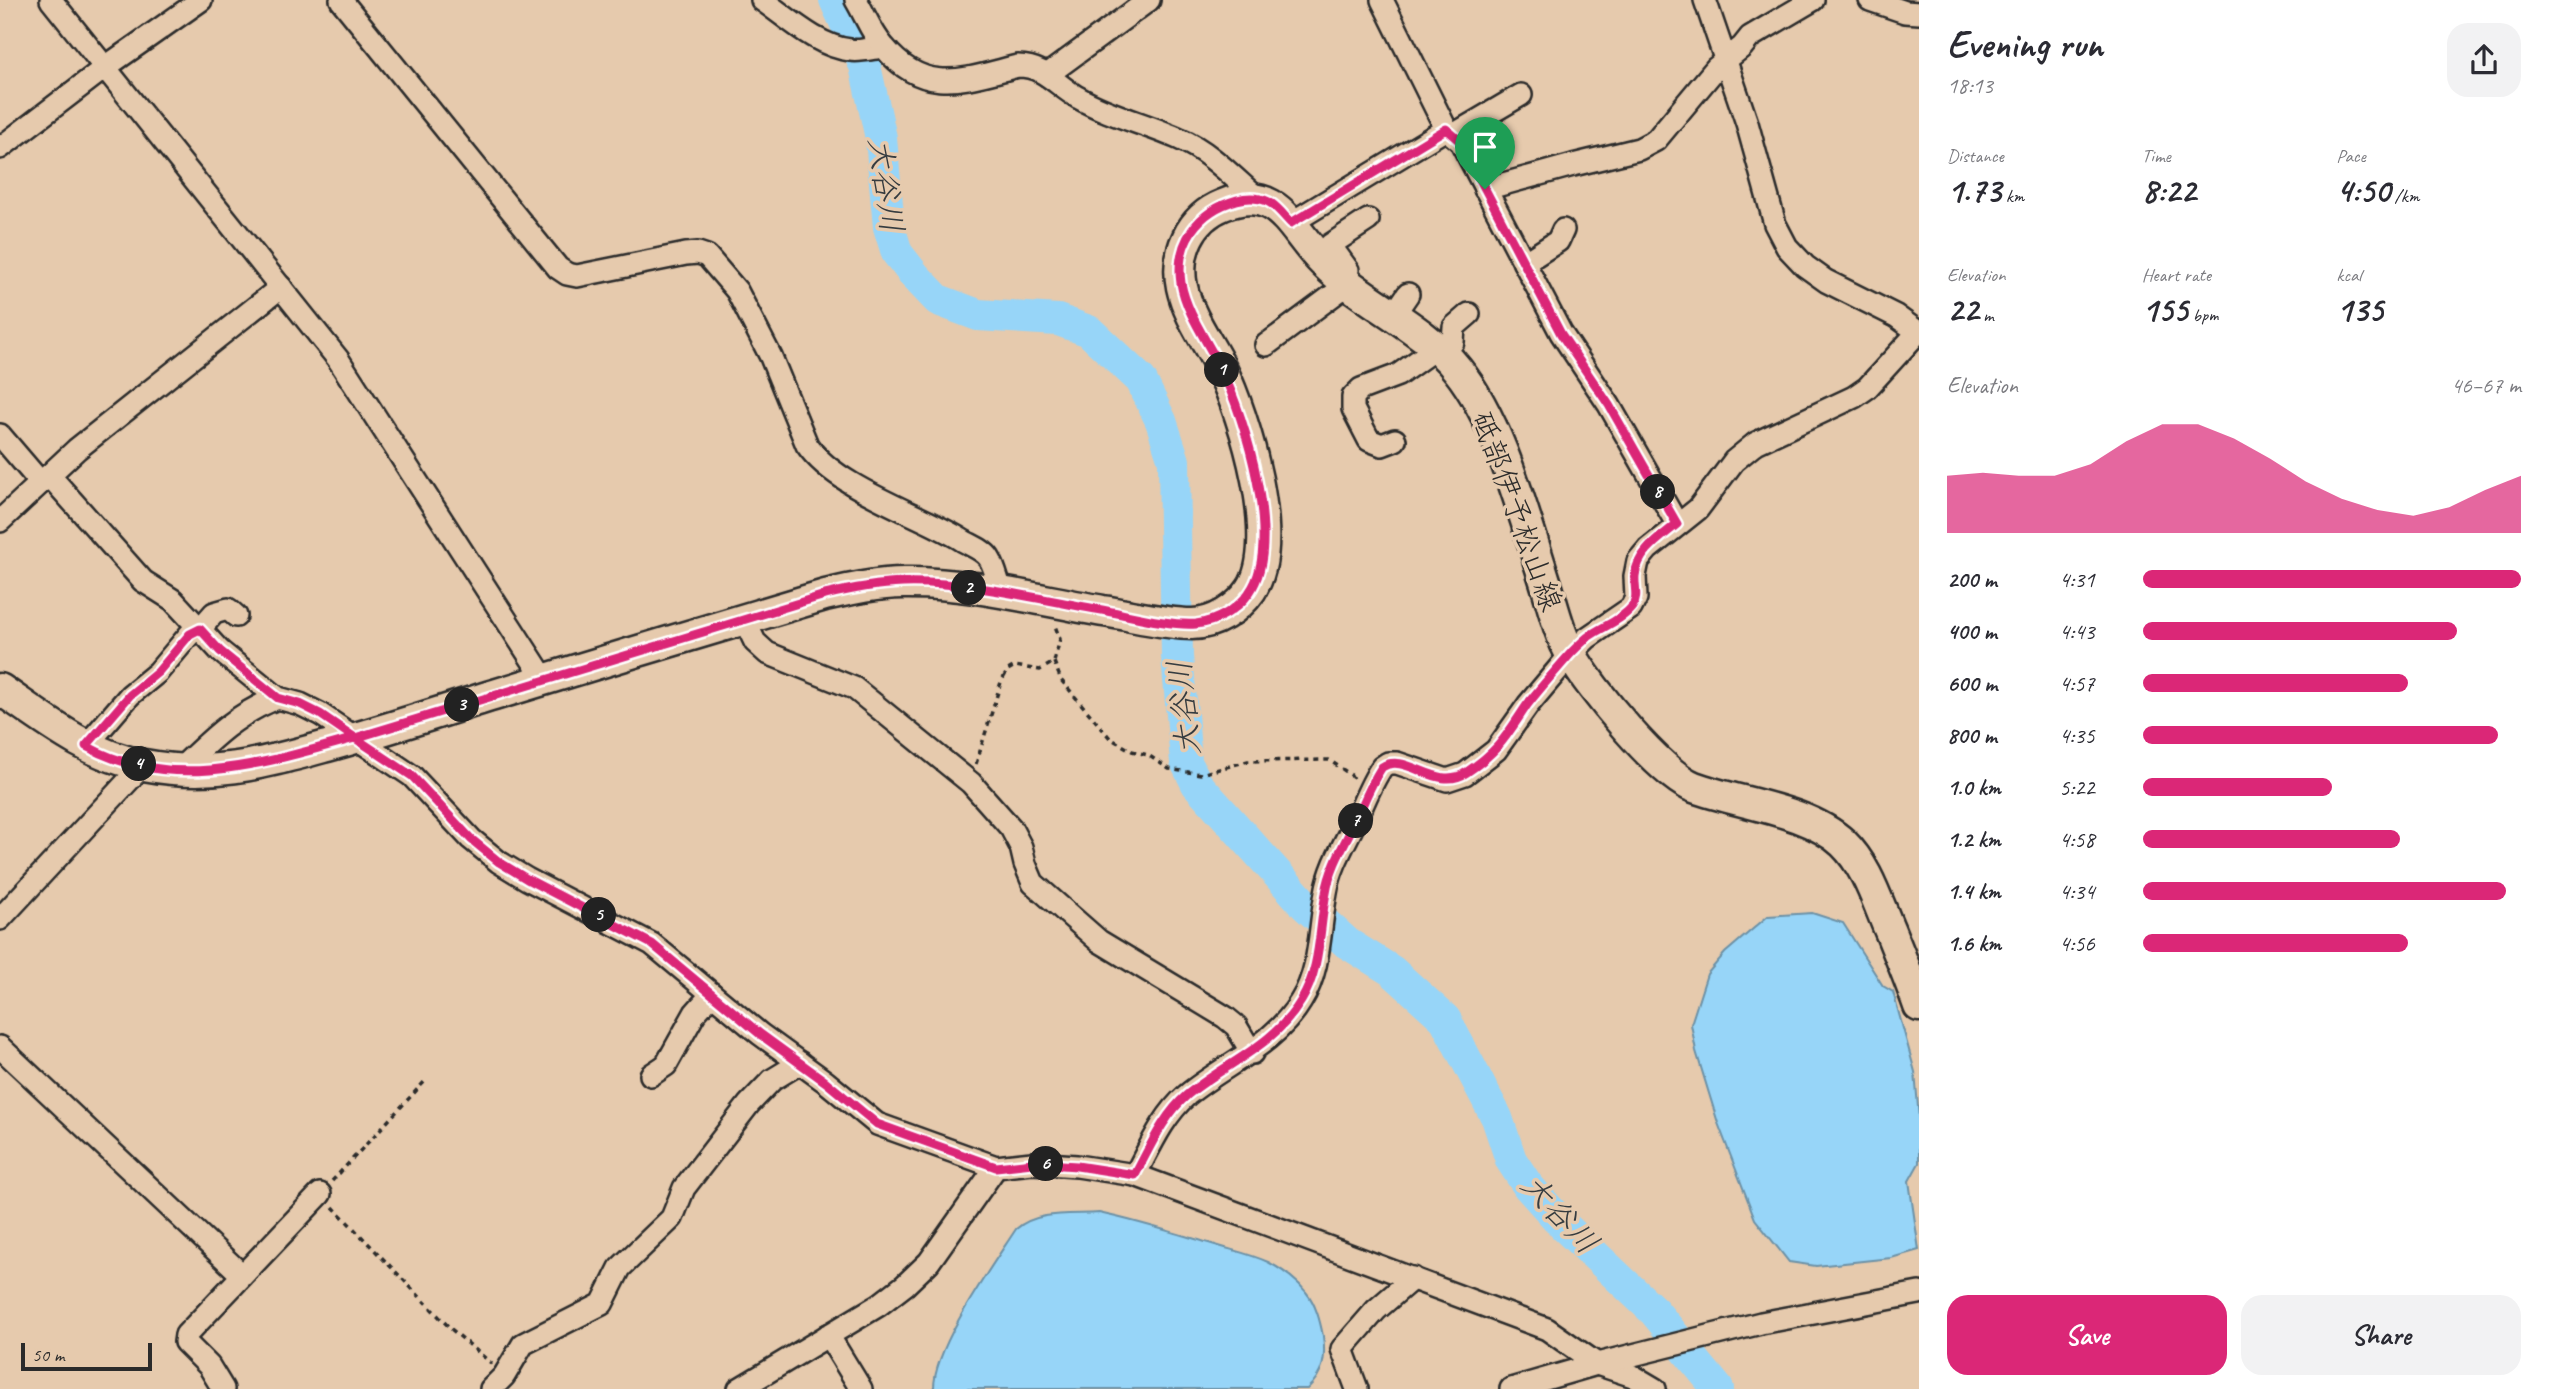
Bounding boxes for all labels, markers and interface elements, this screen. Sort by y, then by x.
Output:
text: Evening run [1947,21,2103,68]
button: share [2447,23,2521,97]
text: 18:13 [1947,71,1993,100]
pin [1455,117,1515,189]
icon: arrive [1466,128,1504,166]
water label: 大谷川 [859,135,913,235]
text: Distance [1947,144,2004,168]
text: Time [2142,144,2171,168]
text: Pace [2336,144,2366,168]
text: 1.73 [1947,168,2001,213]
text: 8:22 [2142,168,2196,213]
text: 4:50 [2336,168,2390,213]
text: km [2001,184,2024,208]
text: /km [2390,184,2419,208]
text: Elevation [1947,263,2005,287]
text: Heart rate [2142,263,2211,287]
text: kcal [2336,263,2361,287]
text: 22 [1947,287,1979,332]
text: 155 [2142,287,2188,332]
text: 135 [2336,287,2383,332]
text: m [1979,303,1994,327]
text: bpm [2188,303,2218,327]
pin: 1 [1204,352,1240,388]
text: 1 [1217,357,1226,381]
text: Elevation [1947,371,2018,400]
text: 46–67 m [2451,371,2521,400]
street label: 砥部伊予松山線 [1463,406,1571,616]
pin: 8 [1640,475,1676,510]
text: 8 [1653,479,1662,503]
text: 200 m [1947,565,1997,594]
text: 4:31 [2059,565,2095,594]
pin: 2 [951,570,986,606]
text: 2 [964,575,973,599]
text: 400 m [1947,617,1997,646]
text: 4:43 [2059,617,2095,646]
water label: 大谷川 [1159,658,1209,758]
text: 600 m [1947,669,1997,698]
text: 4:57 [2059,669,2095,698]
pin: 3 [444,688,480,722]
text: 3 [457,692,466,716]
text: 800 m [1947,721,1997,750]
text: 4:35 [2059,721,2095,750]
pin: 4 [122,746,156,782]
text: 4 [134,751,143,775]
text: 1.0 km [1947,773,2001,802]
text: 5:22 [2059,773,2095,802]
pin: 7 [1338,804,1374,838]
text: 7 [1351,808,1360,832]
text: 1.2 km [1947,825,2001,854]
text: 4:58 [2059,825,2095,854]
text: 1.4 km [1947,877,2001,906]
text: 4:34 [2059,877,2095,906]
pin: 5 [582,898,616,932]
text: 5 [594,902,603,926]
text: 1.6 km [1947,929,2001,958]
text: 4:56 [2059,929,2095,958]
pin: 6 [1028,1146,1064,1182]
text: 6 [1041,1151,1050,1175]
water label: 大谷川 [1512,1165,1608,1263]
button: Save [1947,1295,2227,1375]
button: Share [2241,1295,2521,1375]
scale bar [21,1340,152,1372]
text: 50 m [32,1343,64,1367]

